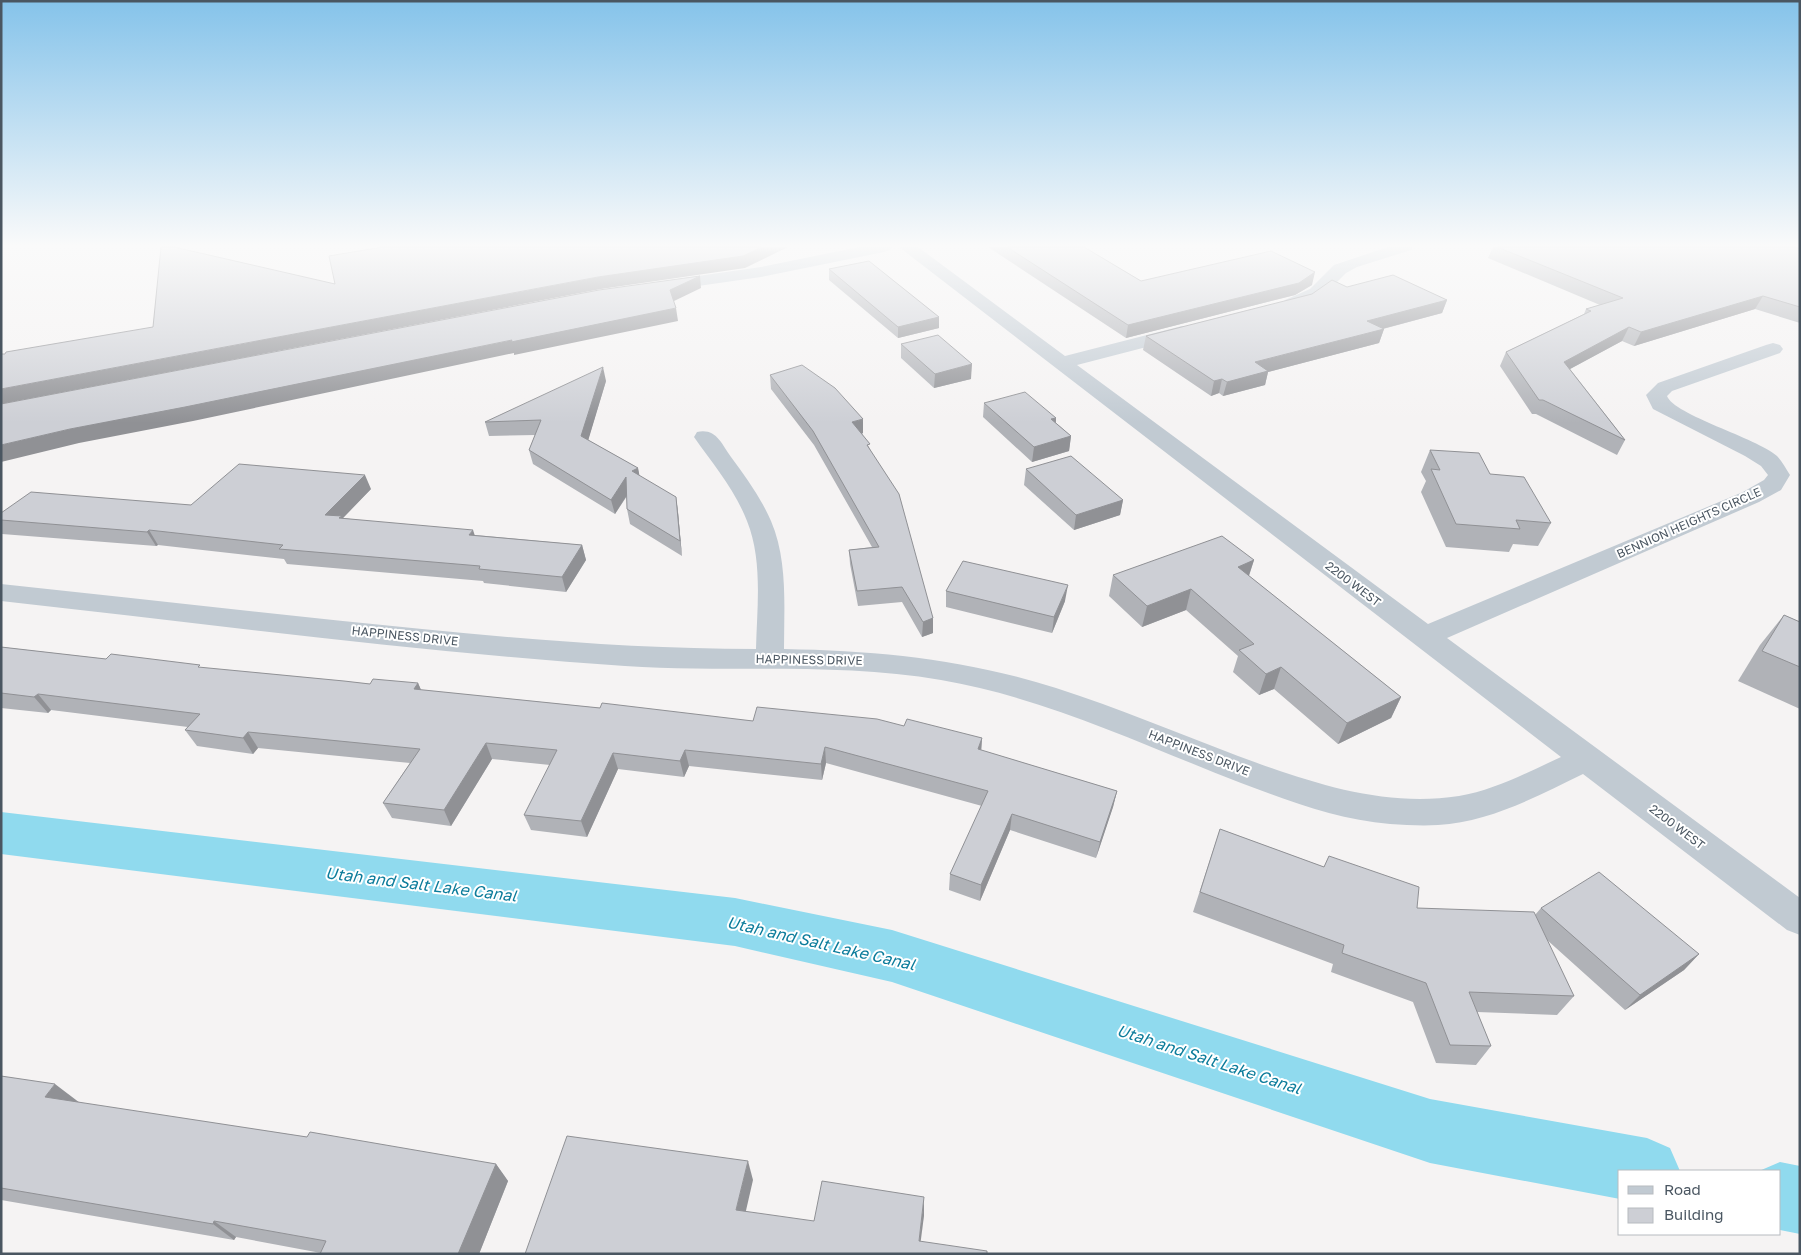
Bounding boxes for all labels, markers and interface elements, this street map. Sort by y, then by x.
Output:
street label: BENNION HEIGHTS CIRCLE [1614,484,1763,561]
street label: 2200 WEST [1323,558,1384,610]
street label: HAPPINESS DRIVE [351,622,459,649]
street label: HAPPINESS DRIVE [755,651,863,668]
street label: HAPPINESS DRIVE [1146,726,1252,779]
street label: 2200 WEST [1647,801,1708,853]
water label: Utah and Salt Lake Canal [324,862,519,906]
water label: Utah and Salt Lake Canal [725,912,918,975]
water label: Utah and Salt Lake Canal [1114,1020,1304,1099]
legend [1618,1170,1781,1235]
text: Road [1664,1180,1701,1198]
text: Building [1664,1205,1724,1223]

